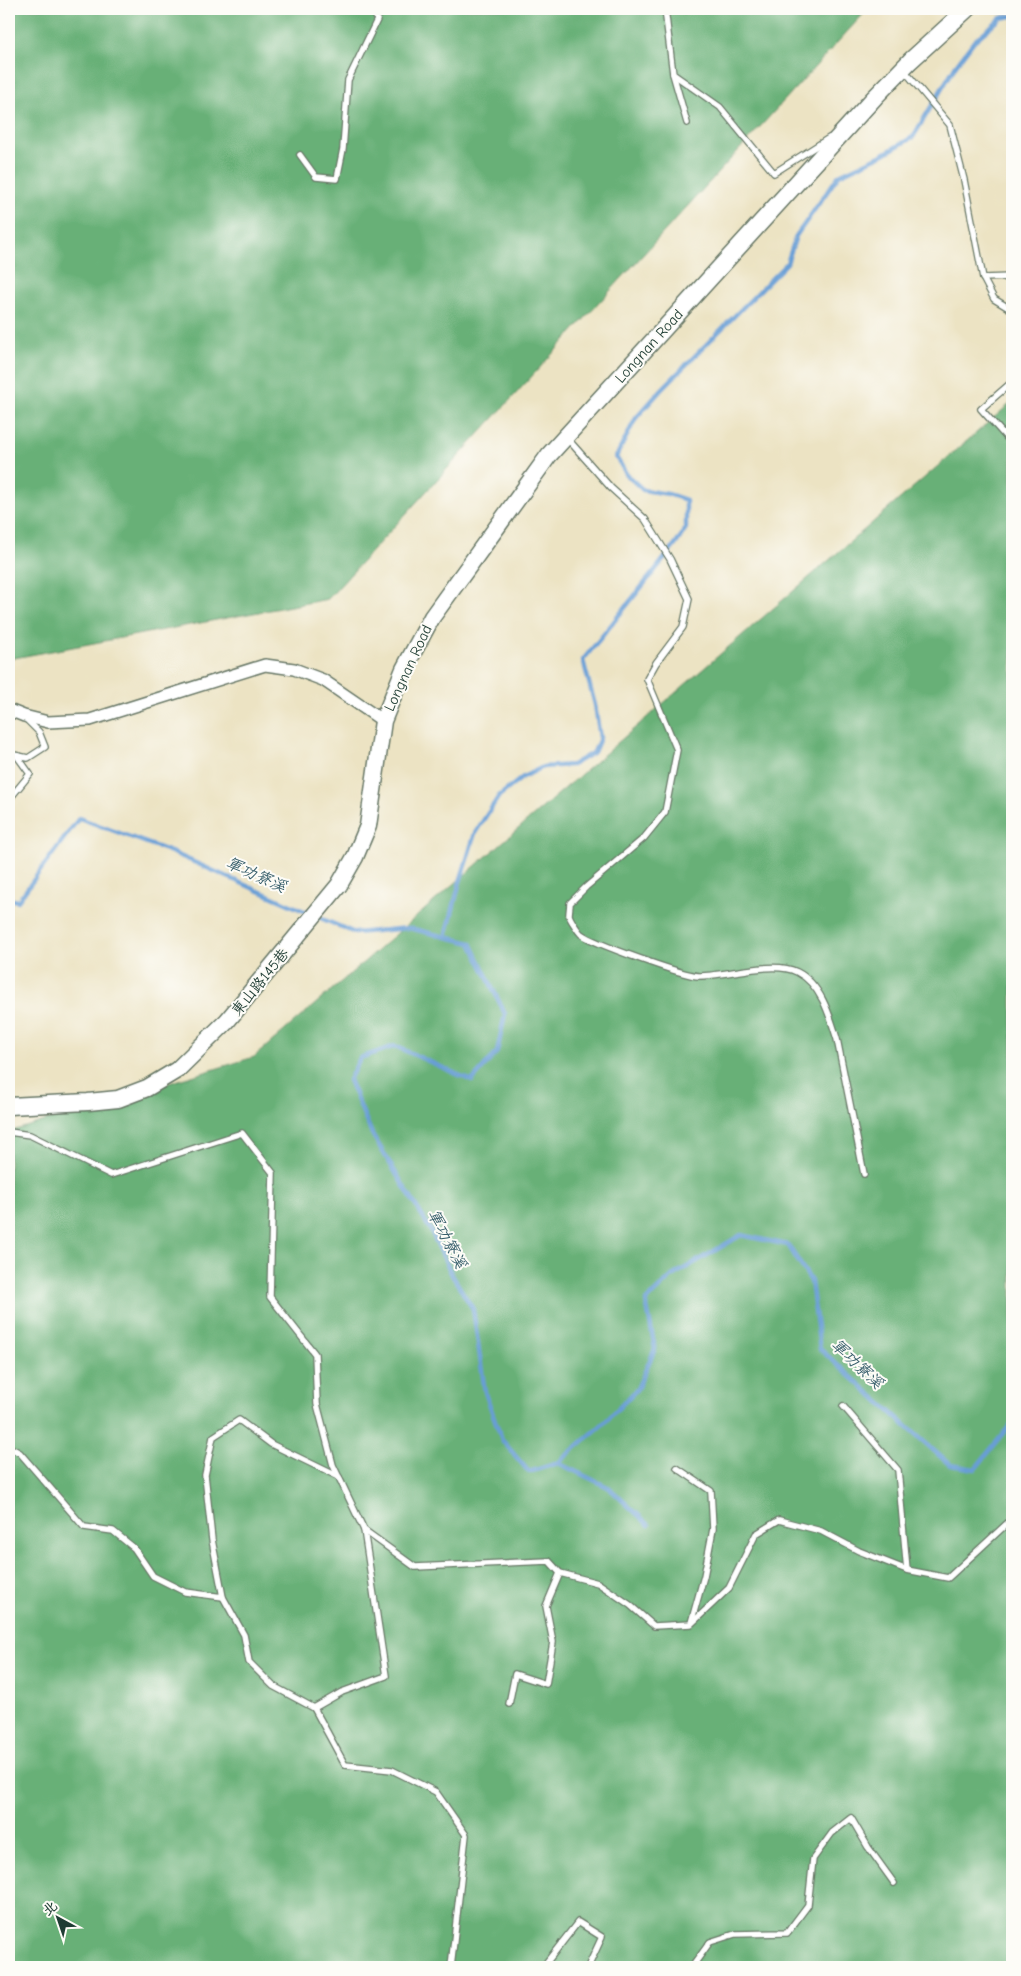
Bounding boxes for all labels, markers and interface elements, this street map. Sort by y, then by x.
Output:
street label: Longnan Road [611,305,687,387]
street label: Longnan Road [380,622,436,714]
water label: 軍功寮溪 [223,854,290,897]
street label: 東山路145巷 [227,945,293,1019]
water label: 軍功寮溪 [424,1207,470,1272]
water label: 軍功寮溪 [827,1336,887,1393]
north arrow [32,1894,82,1944]
text: 北 [39,1897,61,1919]

